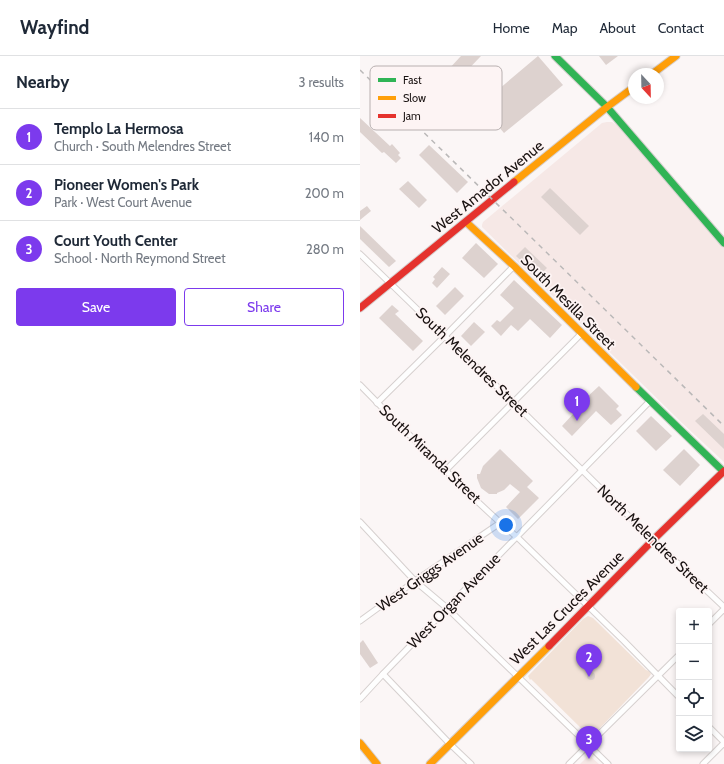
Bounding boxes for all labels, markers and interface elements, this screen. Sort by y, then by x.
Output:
text: Wayfind [20,16,89,39]
text: Home [493,19,530,37]
text: Map [552,19,577,37]
text: About [599,19,636,37]
text: Contact [658,19,704,37]
legend [370,66,502,130]
north arrow [628,68,664,104]
text: Nearby [16,72,69,92]
text: Fast [403,73,422,87]
text: 3 results [298,74,344,90]
text: Slow [403,91,426,105]
text: Jam [402,109,421,123]
text: Templo La Hermosa [54,120,184,138]
text: 1 [27,129,31,145]
text: 140 m [309,129,344,145]
street label: West Amador Avenue [429,136,547,237]
text: Church · South Melendres Street [54,138,231,154]
text: Pioneer Women's Park [54,176,199,194]
text: 2 [26,185,32,201]
text: 200 m [305,185,344,201]
text: Park · West Court Avenue [54,194,192,210]
text: Court Youth Center [54,232,178,250]
text: 3 [25,241,33,257]
text: 280 m [306,241,344,257]
text: School · North Reymond Street [54,250,226,266]
street label: South Mesilla Street [517,251,619,353]
button: Save [16,288,176,326]
button: Share [184,288,344,326]
street label: South Melendres Street [412,304,532,420]
pin: 1 [564,388,590,421]
street label: South Miranda Street [375,401,485,507]
street label: North Melendres Street [594,481,712,597]
your location [496,515,516,535]
street label: West Griggs Avenue [373,528,487,615]
street label: West Las Cruces Avenue [506,547,628,669]
street label: West Organ Avenue [404,549,504,653]
map controls [676,608,712,752]
button: + [676,608,712,644]
pin: 2 [576,644,602,677]
button: − [676,644,712,680]
button: locate [676,680,712,716]
button: layers [676,716,712,752]
pin: 3 [576,726,602,759]

